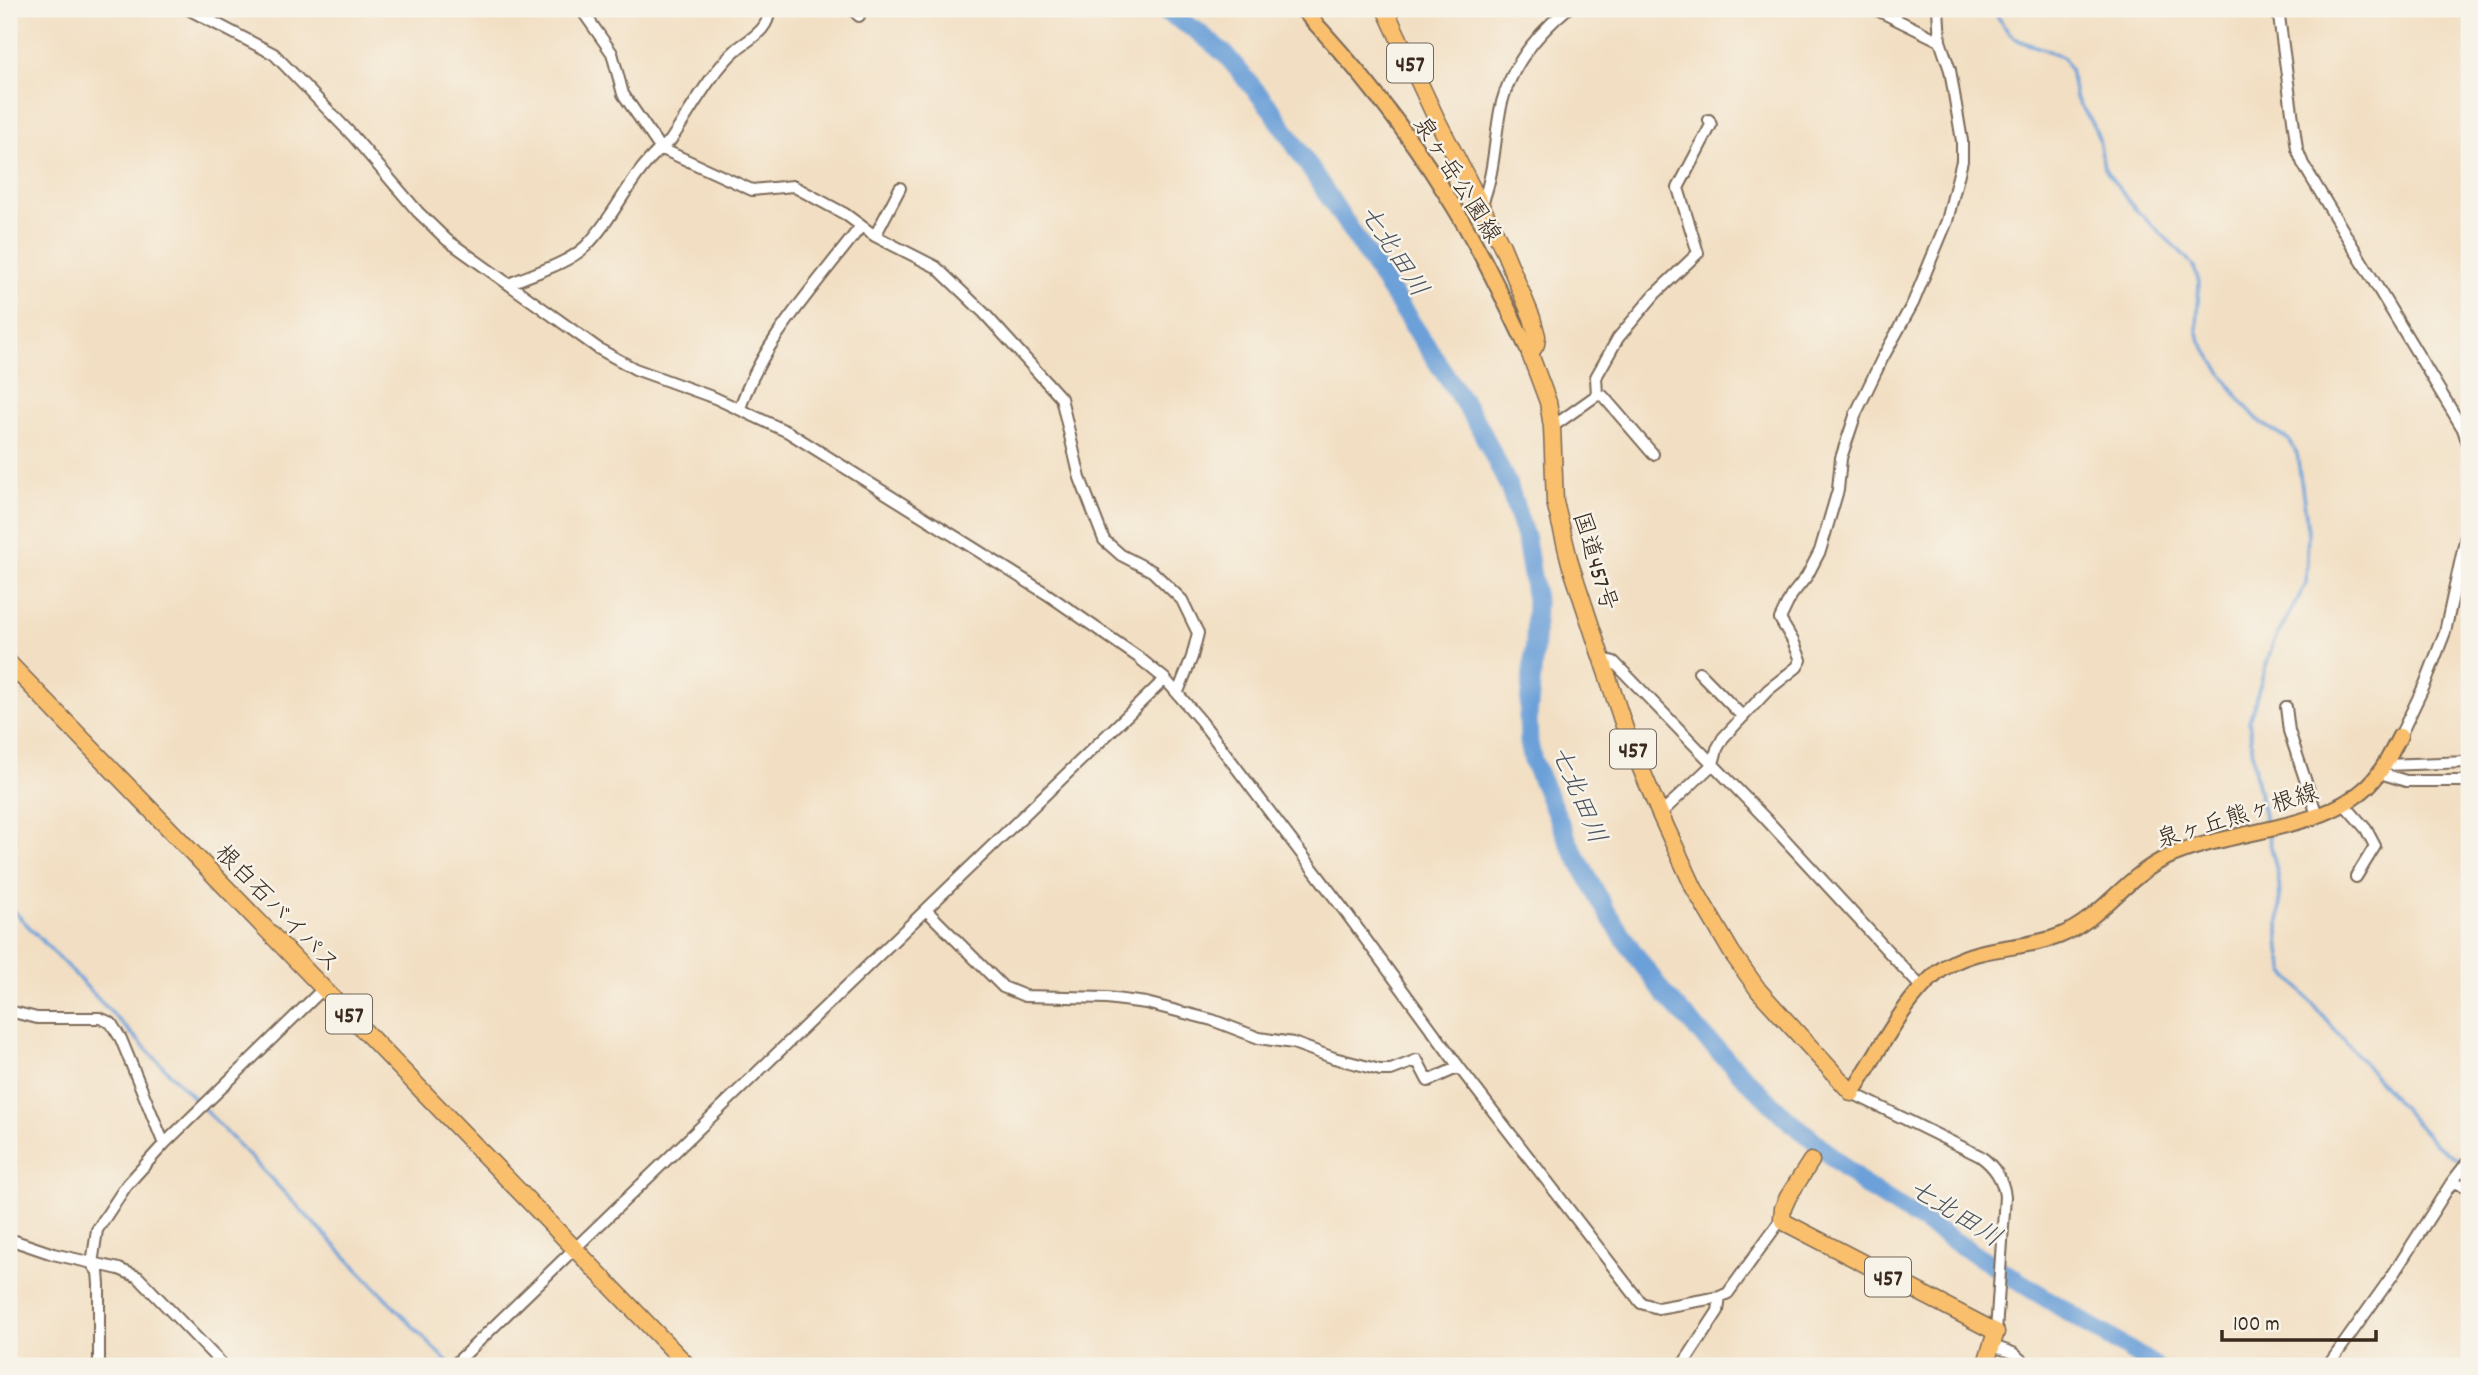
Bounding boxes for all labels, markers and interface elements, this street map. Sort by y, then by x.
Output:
road number: 457 [1387,44,1433,82]
street label: 泉ヶ岳公園線 [1403,111,1508,251]
water label: 七北田川 [1348,198,1436,306]
street label: 国道457号 [1562,508,1624,616]
road number: 457 [1610,730,1656,768]
water label: 七北田川 [1539,740,1614,850]
street label: 泉ヶ丘熊ヶ根線 [2153,777,2323,859]
street label: 根白石バイパス [205,838,346,982]
road number: 457 [326,995,372,1034]
water label: 七北田川 [1900,1172,2008,1258]
road number: 457 [1865,1258,1911,1296]
scale bar [2222,1298,2376,1342]
text: 100 m [2233,1311,2280,1341]

